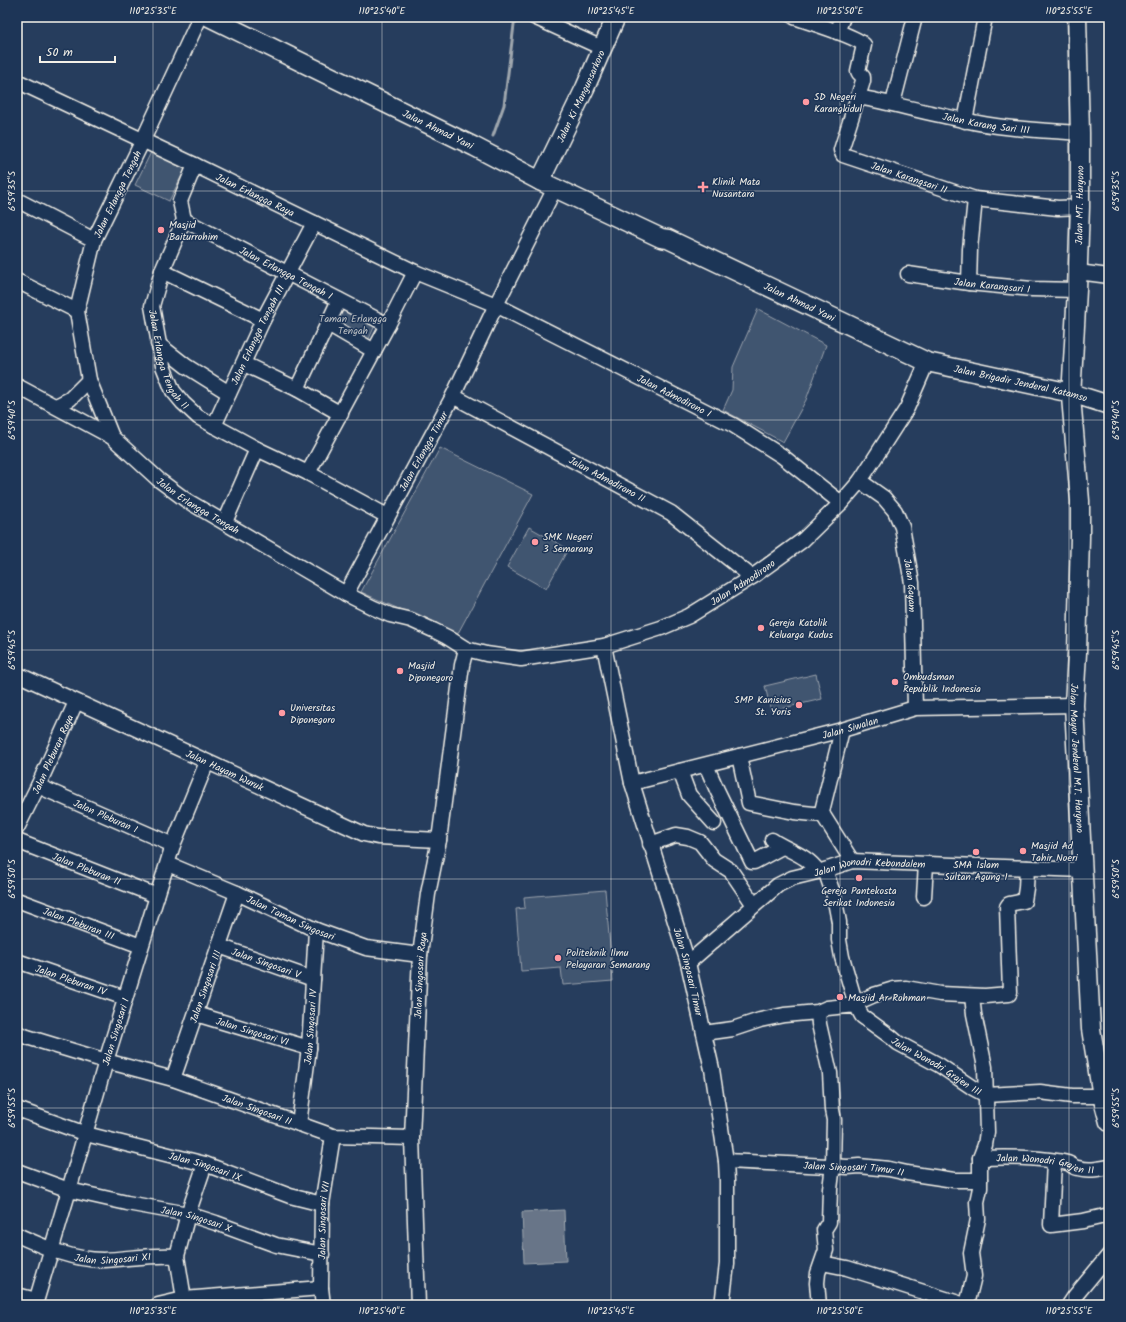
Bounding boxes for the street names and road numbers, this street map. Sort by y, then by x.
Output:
street label: Jalan Ki Mangunsarkoro [553,47,610,146]
street label: Jalan Ahmad Yani [399,106,476,154]
street label: Jalan Karang Sari III [941,109,1030,138]
street label: Jalan Erlangga Tengah [90,148,146,241]
street label: Jalan Karangsari II [869,158,949,198]
street label: Jalan MT. Haryono [1071,165,1089,245]
street label: Jalan Erlangga Raya [213,169,297,221]
street label: Jalan Erlangga Tengah I [236,243,335,304]
street label: Jalan Karangsari I [953,274,1031,298]
street label: Jalan Ahmad Yani [761,279,838,326]
street label: Jalan Erlangga Tengah III [227,282,289,388]
street label: Jalan Erlangga Tengah II [144,308,192,414]
street label: Jalan Brigadir Jenderal Katamso [952,361,1090,407]
street label: Jalan Admodirono I [634,371,714,422]
street label: Jalan Erlangga Timur [395,408,453,495]
street label: Jalan Admodirono II [566,453,648,507]
street label: Jalan Erlangga Tengah [153,474,242,539]
street label: Jalan Admodirono [707,555,779,610]
street label: Jalan Gayam [899,557,920,613]
street label: Jalan Mayor Jenderal M.T. Haryono [1065,683,1088,834]
street label: Jalan Pleburan Raya [28,712,78,797]
street label: Jalan Siwalan [821,713,880,744]
street label: Jalan Hayam Wuruk [183,746,266,796]
street label: Jalan Pleburan I [71,795,140,838]
street label: Jalan Pleburan II [50,849,123,890]
street label: Jalan Wonodri Kebondalem [812,854,926,881]
street label: Jalan Taman Singosari [244,892,337,945]
street label: Jalan Pleburan III [41,903,117,944]
street label: Jalan Singosari Timur [668,926,707,1018]
street label: Jalan Singosari Raya [410,931,432,1019]
street label: Jalan Singosari V [229,944,303,983]
street label: Jalan Singosari III [186,948,226,1025]
street label: Jalan Pleburan IV [33,961,109,1000]
street label: Jalan Singosari IV [300,988,322,1065]
street label: Jalan Singosari I [98,996,134,1067]
street label: Jalan Singosari VI [214,1013,291,1050]
street label: Jalan Wonodri Grajen III [887,1034,984,1100]
street label: Jalan Singosari II [220,1090,294,1130]
street label: Jalan Singosari IX [167,1148,245,1186]
street label: Jalan Wonodri Grajen II [996,1150,1095,1179]
street label: Jalan Singosari Timur II [803,1158,905,1181]
street label: Jalan Singosari VII [314,1180,335,1259]
street label: Jalan Singosari X [159,1202,235,1237]
street label: Jalan Singosari XI [73,1249,151,1269]

